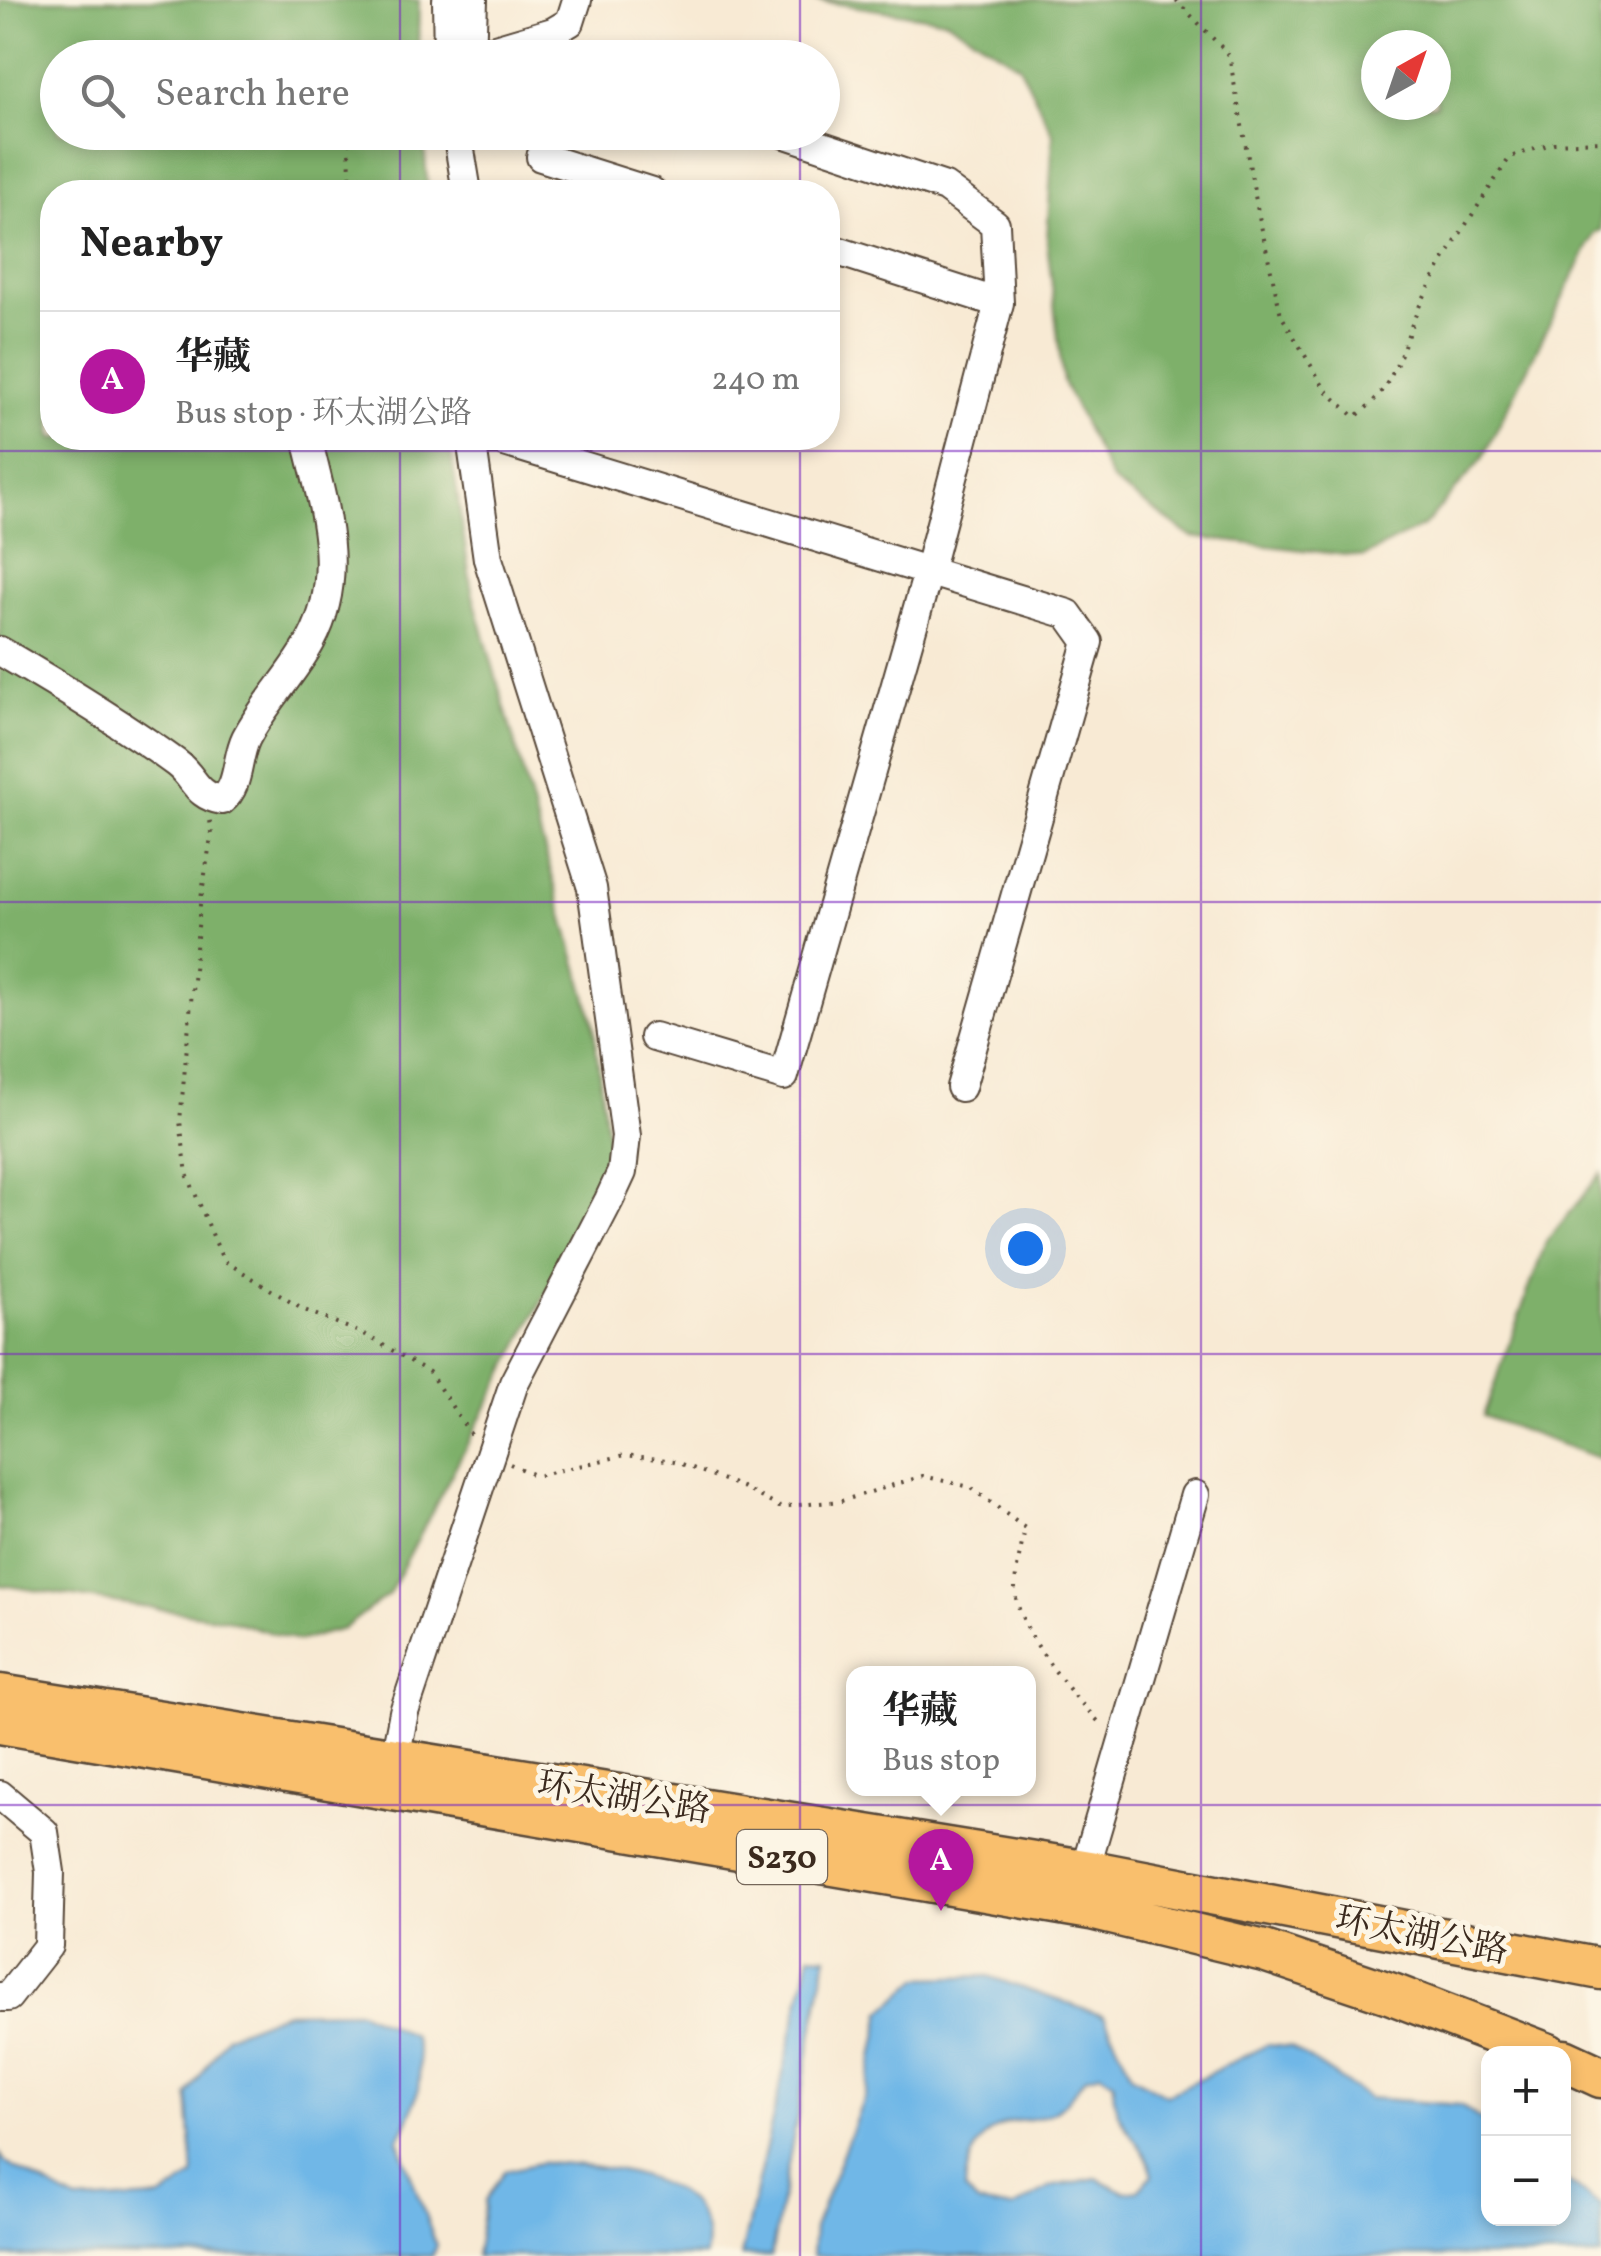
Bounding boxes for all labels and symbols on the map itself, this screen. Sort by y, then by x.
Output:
north arrow [1361,30,1451,120]
your location [1000,1223,1051,1274]
street label: 环太湖公路 [533,1762,714,1836]
pin: A [908,1828,974,1911]
road number: S230 [737,1830,827,1884]
street label: 环太湖公路 [1331,1897,1512,1977]

